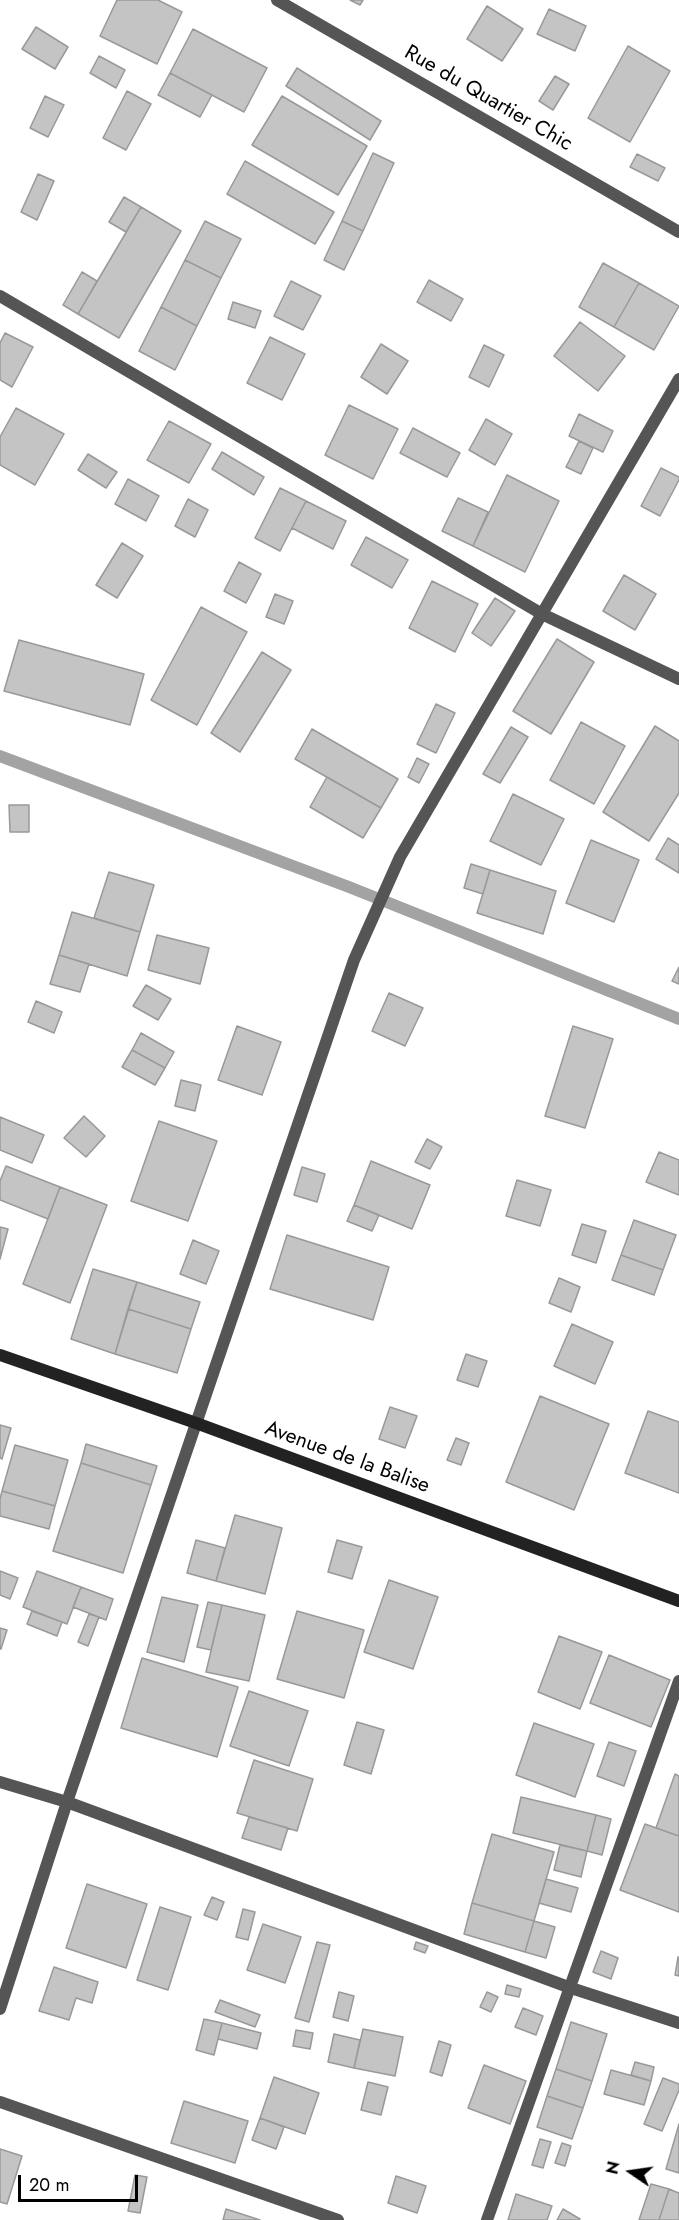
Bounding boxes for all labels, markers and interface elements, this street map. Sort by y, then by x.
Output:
street label: Rue du Quartier Chic [399,41,577,157]
street label: Avenue de la Balise [261,1417,433,1499]
north arrow [601,2142,661,2202]
text: N [600,2159,626,2177]
scale bar [21,2163,141,2201]
text: 20 m [29,2172,69,2198]

